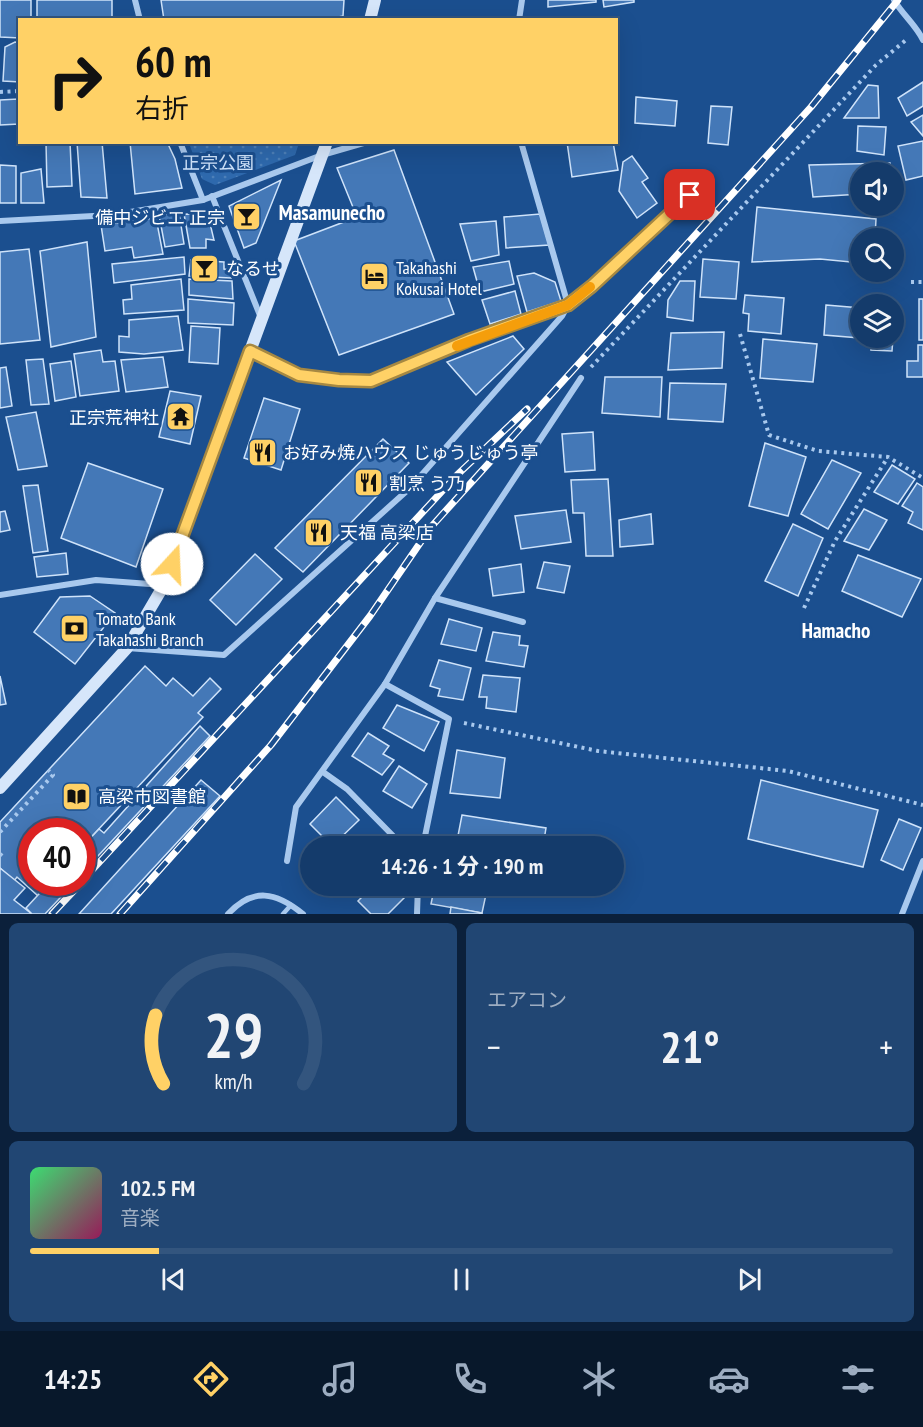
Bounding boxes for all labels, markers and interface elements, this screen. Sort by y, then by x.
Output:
text: 60 m [135,34,212,89]
icon: right [36,42,114,120]
text: 右折 [135,91,189,125]
park label: 正宗公園 [182,151,254,174]
map controls [850,162,904,348]
button: sound [850,162,904,216]
pin [664,169,715,220]
icon: arrive [673,178,706,211]
district label: Masamunecho [279,199,385,226]
bar icon: 備中ジビエ 正宗 [230,201,262,233]
place label: 備中ジビエ 正宗 [95,206,225,229]
button: search [850,228,904,282]
bar icon: なるせ [189,252,221,284]
place label: Takahashi Kokusai Hotel [396,256,482,300]
place label: なるせ [226,257,280,280]
hotel icon: Takahashi Kokusai Hotel [359,261,391,293]
button: layers [850,294,904,348]
temple icon: 正宗荒神社 [164,401,196,433]
place label: 正宗荒神社 [69,406,159,429]
restaurant icon: お好み焼ハウス じゅうじゅう亭 [246,436,278,468]
place label: お好み焼ハウス じゅうじゅう亭 [283,441,539,464]
restaurant icon: 割烹 う乃 [352,467,384,499]
place label: 割烹 う乃 [389,472,465,495]
restaurant icon: 天福 高梁店 [303,516,335,548]
place label: 天福 高梁店 [340,521,434,544]
position arrow [140,532,204,596]
place label: Tomato Bank Takahashi Branch [96,607,204,651]
bank icon: Tomato Bank Takahashi Branch [59,612,91,644]
district label: Hamacho [802,617,870,644]
library icon: 高梁市図書館 [61,780,93,812]
place label: 高梁市図書館 [98,785,206,808]
speed limit sign: 40 [18,818,96,896]
text: 14:26 · 1 分 · 190 m [381,852,543,880]
text: エアコン [487,987,567,1013]
text: 29 [203,994,263,1075]
text: 21° [660,1017,720,1075]
text: − [487,1025,501,1068]
text: + [879,1025,893,1068]
text: km/h [214,1068,252,1096]
text: 102.5 FM [120,1174,195,1202]
text: 音楽 [120,1205,160,1231]
icon: previous [157,1263,190,1296]
icon: pause [445,1263,478,1296]
icon: next [733,1263,766,1296]
icon: directions [190,1358,232,1400]
icon: music [319,1358,361,1400]
icon: phone [449,1358,491,1400]
icon: climate [578,1358,620,1400]
icon: car [708,1358,750,1400]
icon: filters [837,1358,879,1400]
text: 14:25 [44,1362,102,1396]

